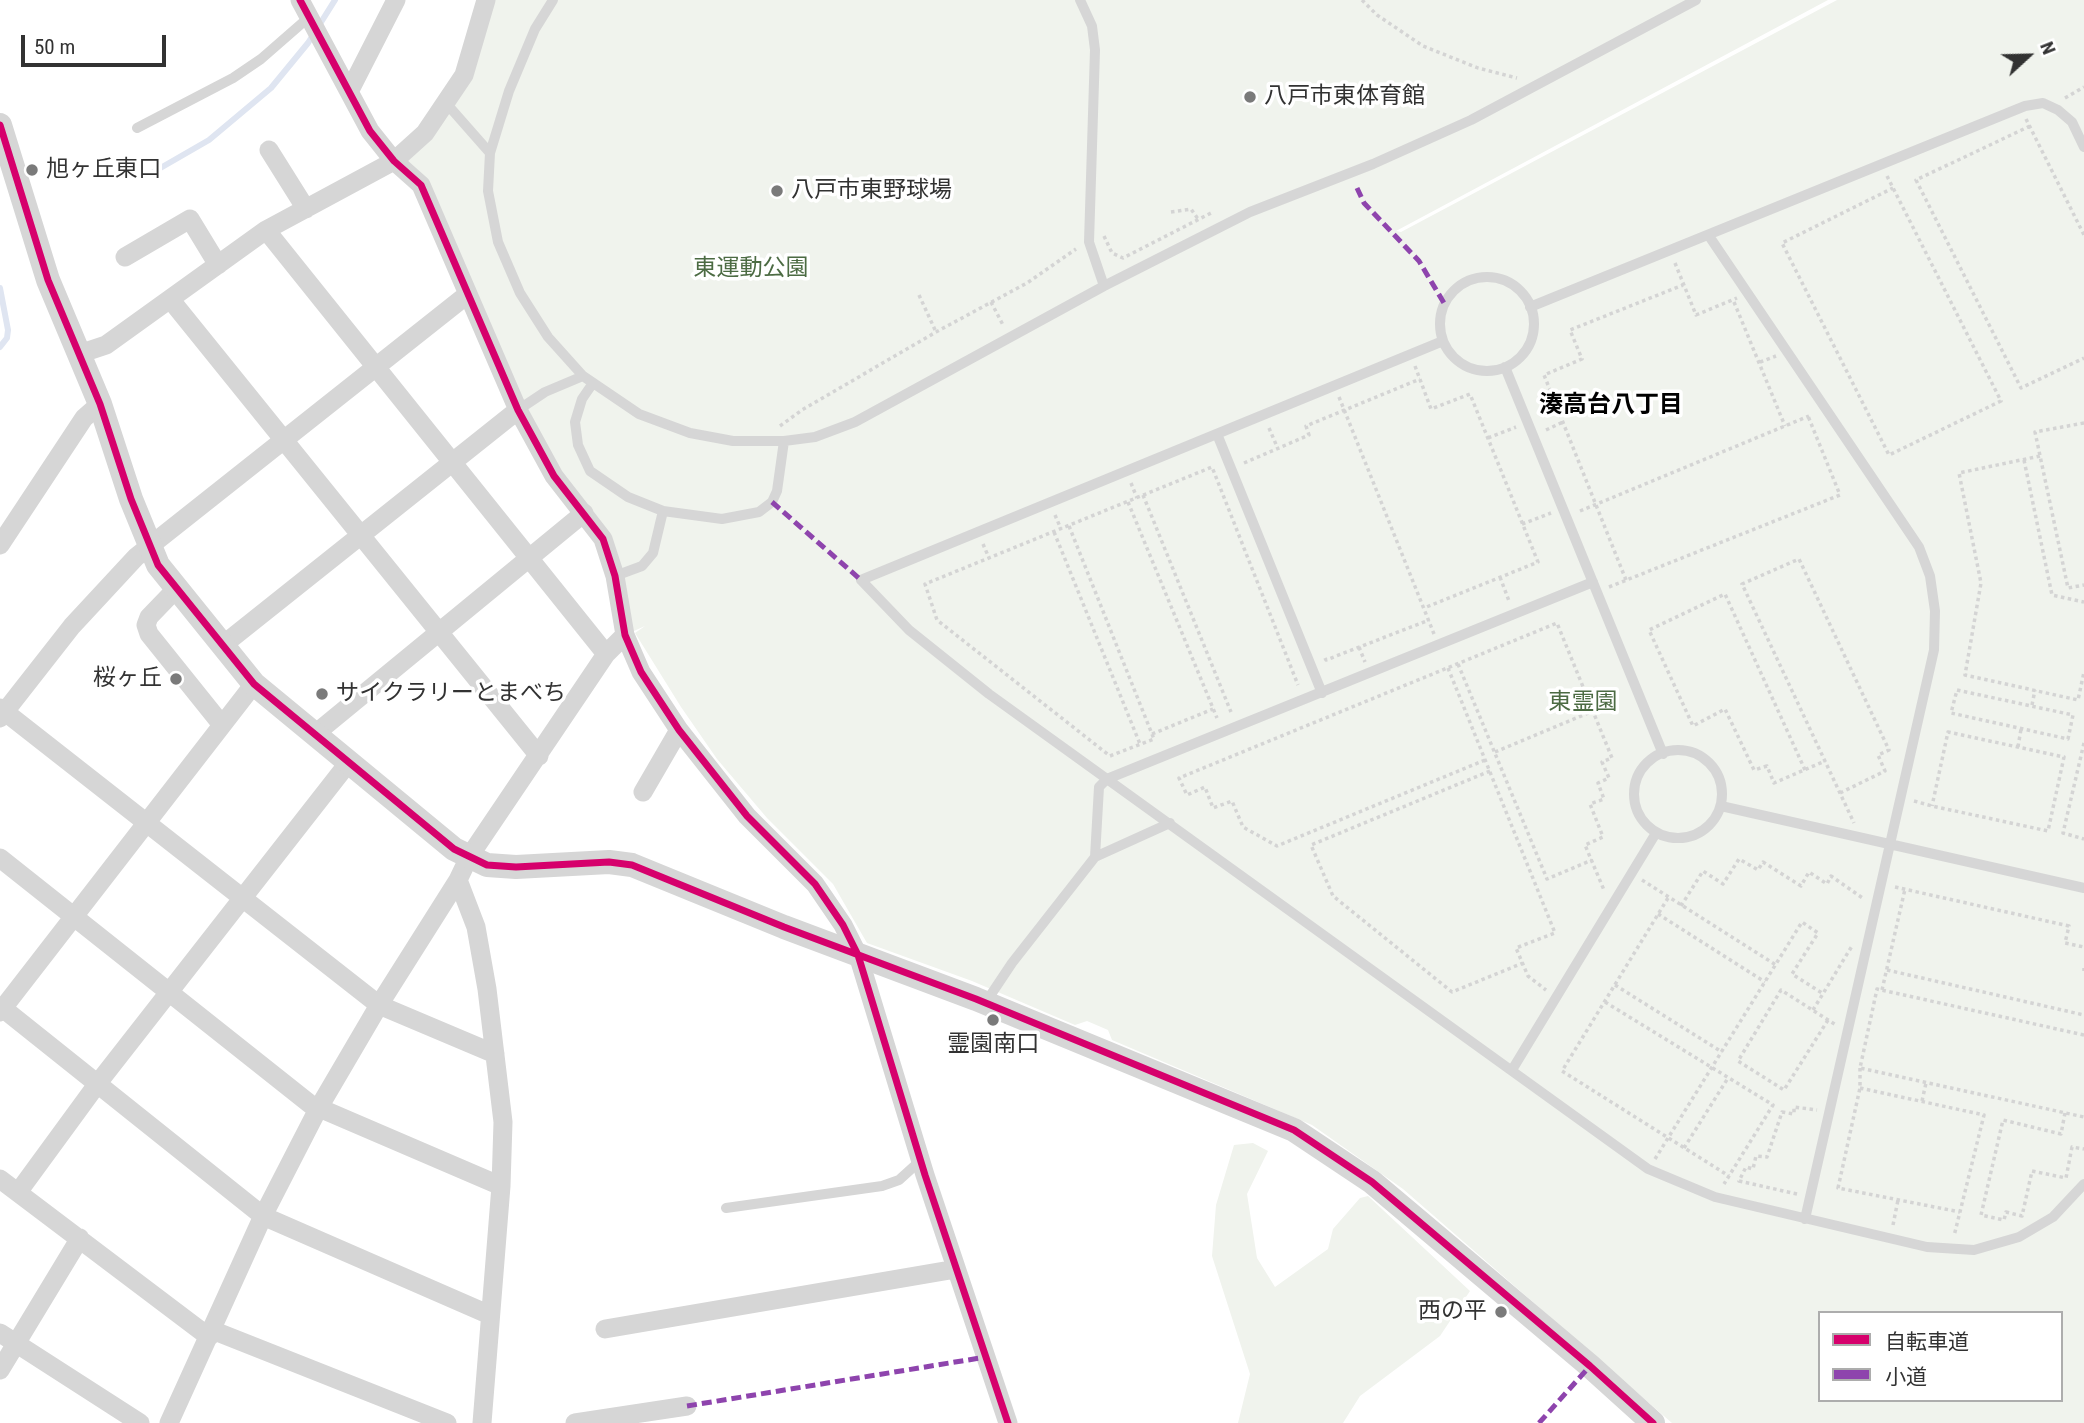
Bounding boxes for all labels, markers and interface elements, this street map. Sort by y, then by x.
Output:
scale bar [24,21,170,65]
north arrow [1993,21,2063,91]
text: 50 m [34,35,75,59]
text: N [2035,38,2061,58]
place label: 八戸市東体育館 [1264,83,1425,111]
marker: 八戸市東体育館 [1242,89,1258,105]
place label: 旭ヶ丘東口 [46,156,161,184]
marker: 旭ヶ丘東口 [24,162,40,178]
place label: 八戸市東野球場 [791,177,952,205]
marker: 八戸市東野球場 [769,183,785,199]
park label: 東運動公園 [694,255,808,283]
district label: 湊高台八丁目 [1539,392,1683,420]
place label: 桜ヶ丘 [93,665,162,693]
marker: 桜ヶ丘 [168,671,184,687]
place label: サイクラリーとまべち [336,680,566,708]
marker: サイクラリーとまべち [314,686,330,702]
park label: 東霊園 [1549,689,1617,717]
marker: 霊園南口 [985,1012,1001,1028]
place label: 霊園南口 [947,1031,1039,1059]
place label: 西の平 [1418,1298,1487,1326]
marker: 西の平 [1493,1304,1509,1320]
legend [1818,1311,2063,1402]
text: 自転車道 [1885,1330,1969,1354]
text: 小道 [1885,1365,1927,1389]

